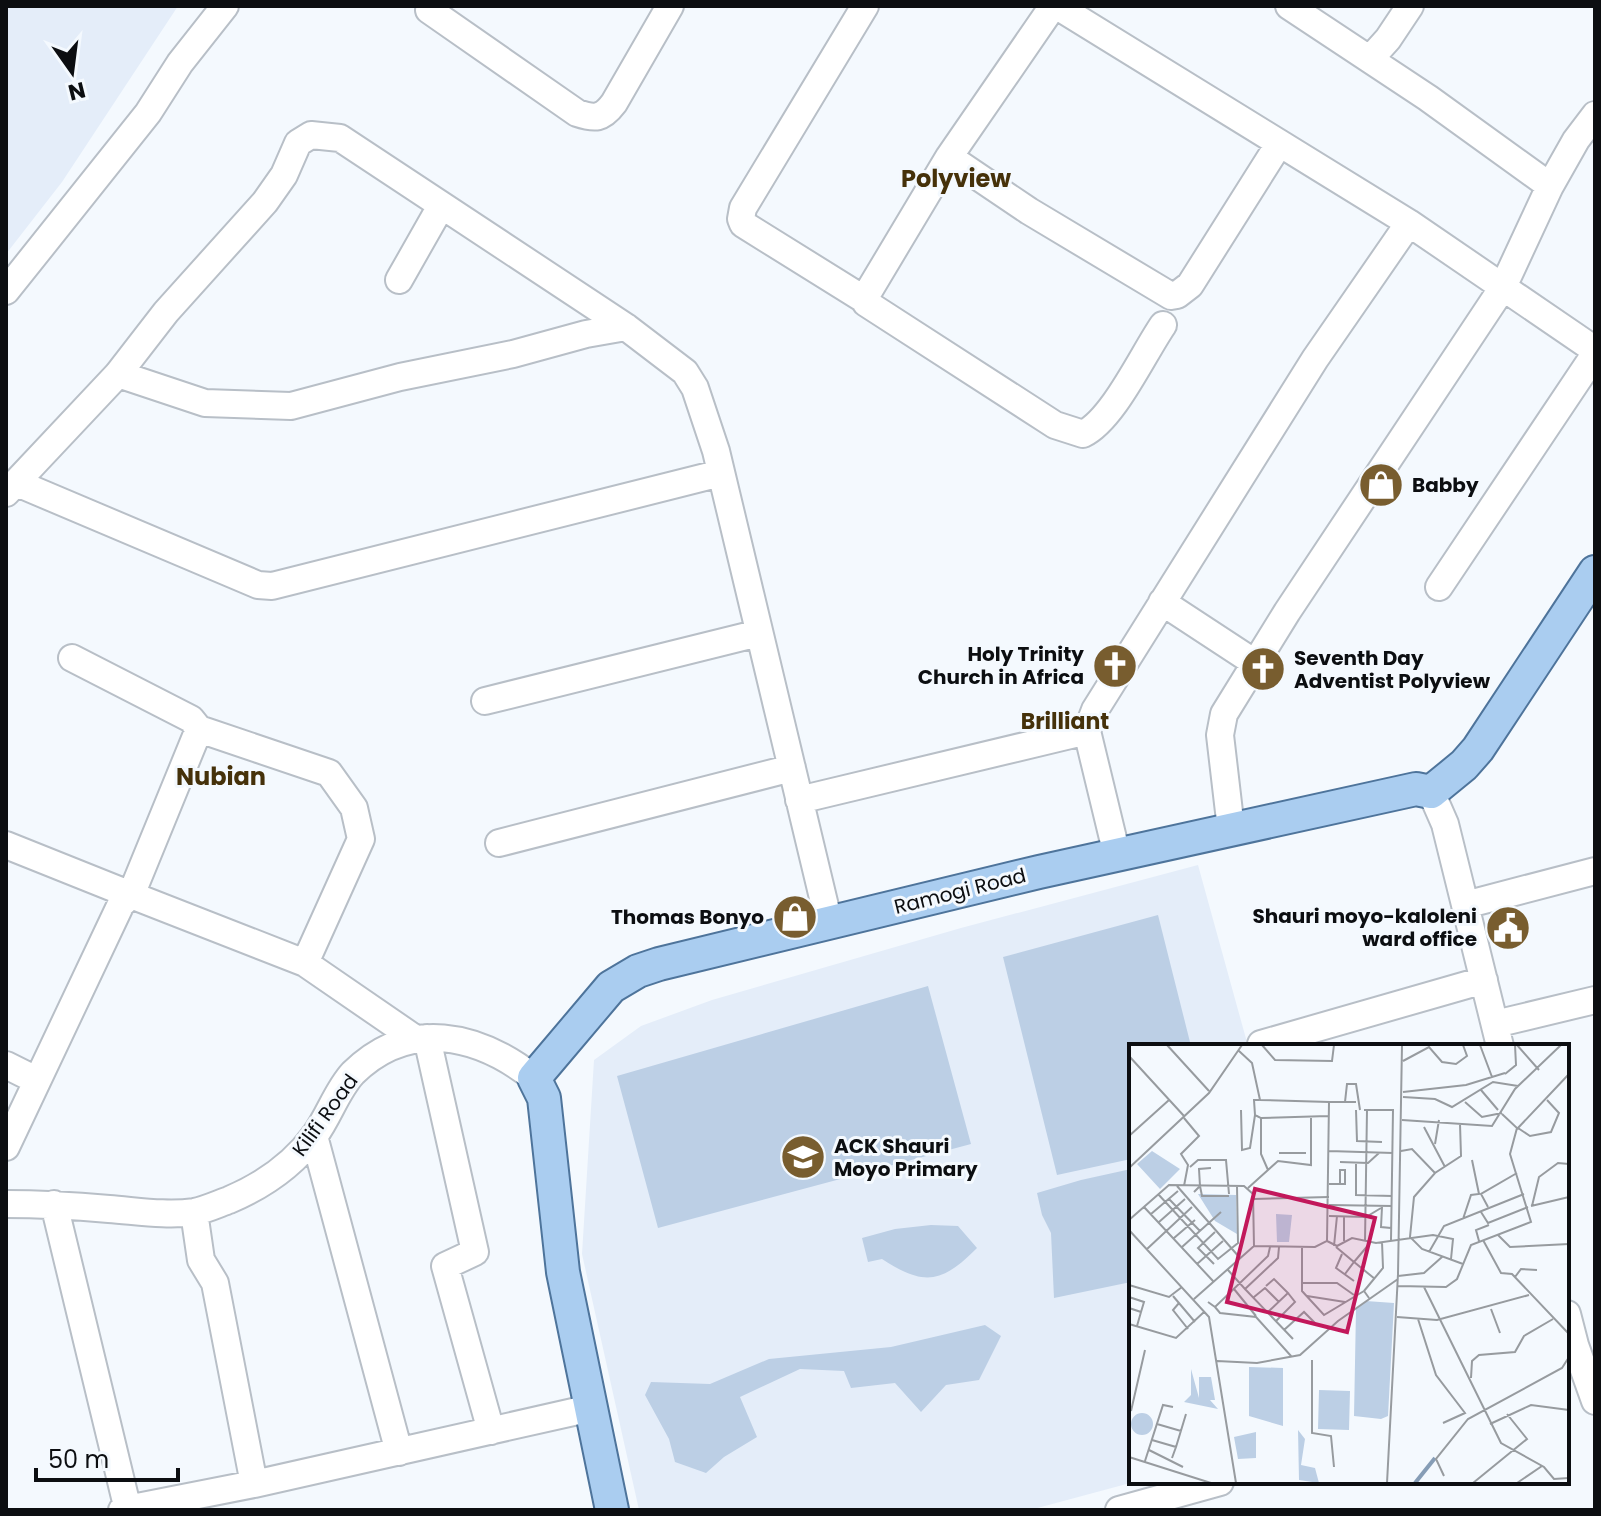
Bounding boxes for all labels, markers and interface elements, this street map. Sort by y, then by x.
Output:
north arrow [32,32,112,112]
text: N [65,74,88,108]
district label: Polyview [901,162,1011,195]
shop icon: Babby [1357,461,1405,509]
place label: Babby [1412,471,1479,499]
place label: Holy Trinity Church in Africa [918,640,1084,691]
church icon: Holy Trinity Church in Africa [1091,642,1139,690]
place label: Seventh Day Adventist Polyview [1294,644,1491,695]
church icon: Seventh Day Adventist Polyview [1239,645,1287,693]
district label: Brilliant [1021,706,1109,737]
district label: Nubian [176,760,266,793]
street label: Ramogi Road [891,861,1029,921]
shop icon: Thomas Bonyo [771,893,819,941]
place label: Shauri moyo-kaloleni ward office [1252,902,1477,953]
place label: Thomas Bonyo [611,903,764,931]
public building icon: Shauri moyo-kaloleni ward office [1484,904,1532,952]
inset map [1129,1044,1569,1484]
street label: Kilifi Road [286,1068,364,1162]
place label: ACK Shauri Moyo Primary [834,1132,978,1183]
school or university icon: ACK Shauri Moyo Primary [779,1133,827,1181]
scale bar [36,1432,178,1482]
text: 50 m [48,1443,109,1476]

